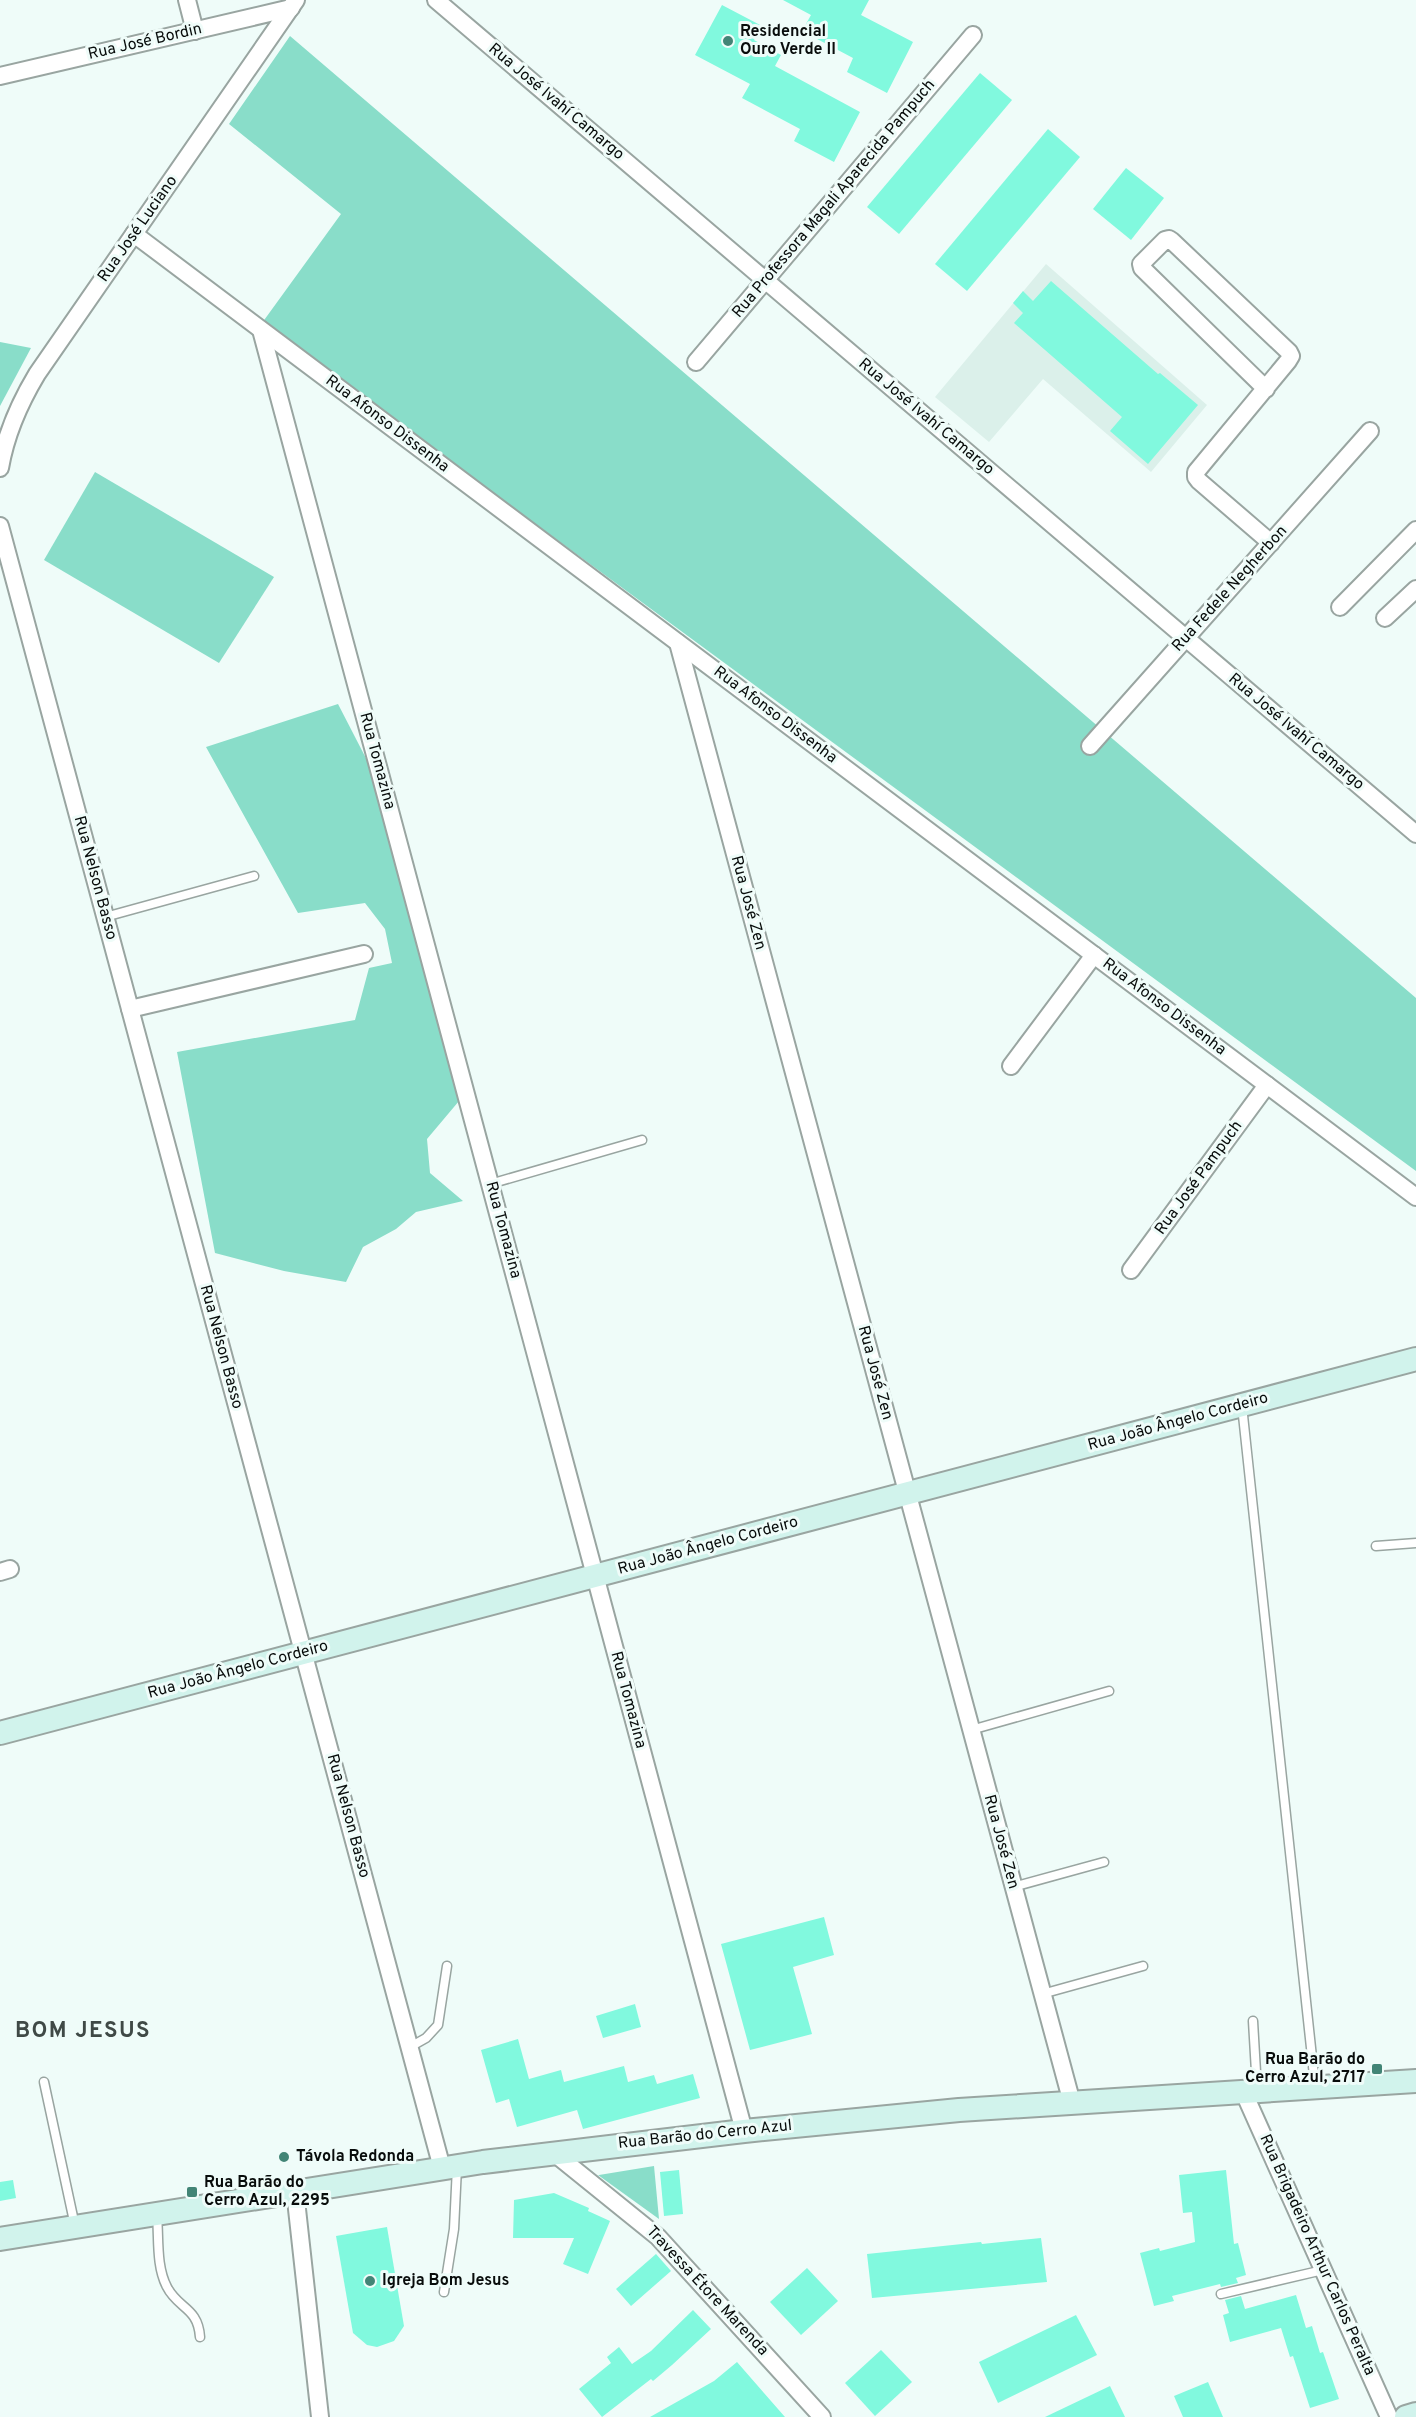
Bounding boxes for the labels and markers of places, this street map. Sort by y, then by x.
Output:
place label: Residencial Ouro Verde II [740,22,836,60]
marker: Residencial Ouro Verde II [721,34,735,48]
place label: Rua Barão do Cerro Azul, 2717 [1245,2050,1365,2088]
marker: Rua Barão do Cerro Azul, 2717 [1370,2062,1384,2076]
place label: Távola Redonda [296,2147,414,2167]
marker: Távola Redonda [277,2150,291,2164]
place label: Rua Barão do Cerro Azul, 2295 [204,2173,330,2211]
marker: Rua Barão do Cerro Azul, 2295 [185,2185,199,2199]
place label: Igreja Bom Jesus [382,2271,510,2291]
marker: Igreja Bom Jesus [363,2274,377,2288]

